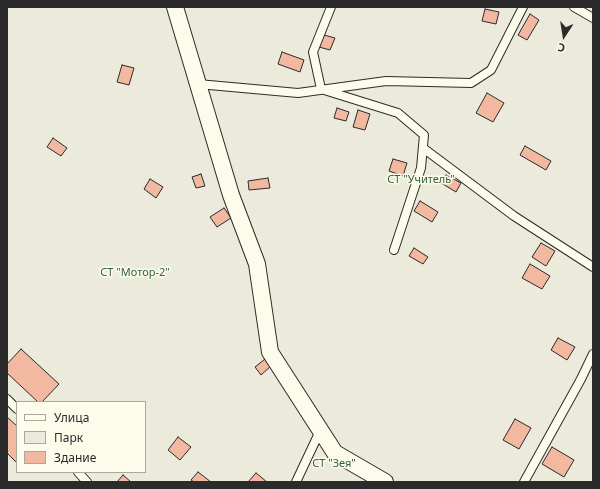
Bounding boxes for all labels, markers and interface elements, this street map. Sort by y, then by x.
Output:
north arrow [544,16,584,56]
text: С [556,40,566,56]
park label: СТ "Учитель" [387,173,455,187]
park label: СТ "Мотор-2" [100,266,170,280]
legend [16,401,146,473]
text: Улица [54,409,89,426]
text: Парк [54,429,83,446]
text: Здание [54,449,96,466]
park label: СТ "Зея" [312,457,356,471]

